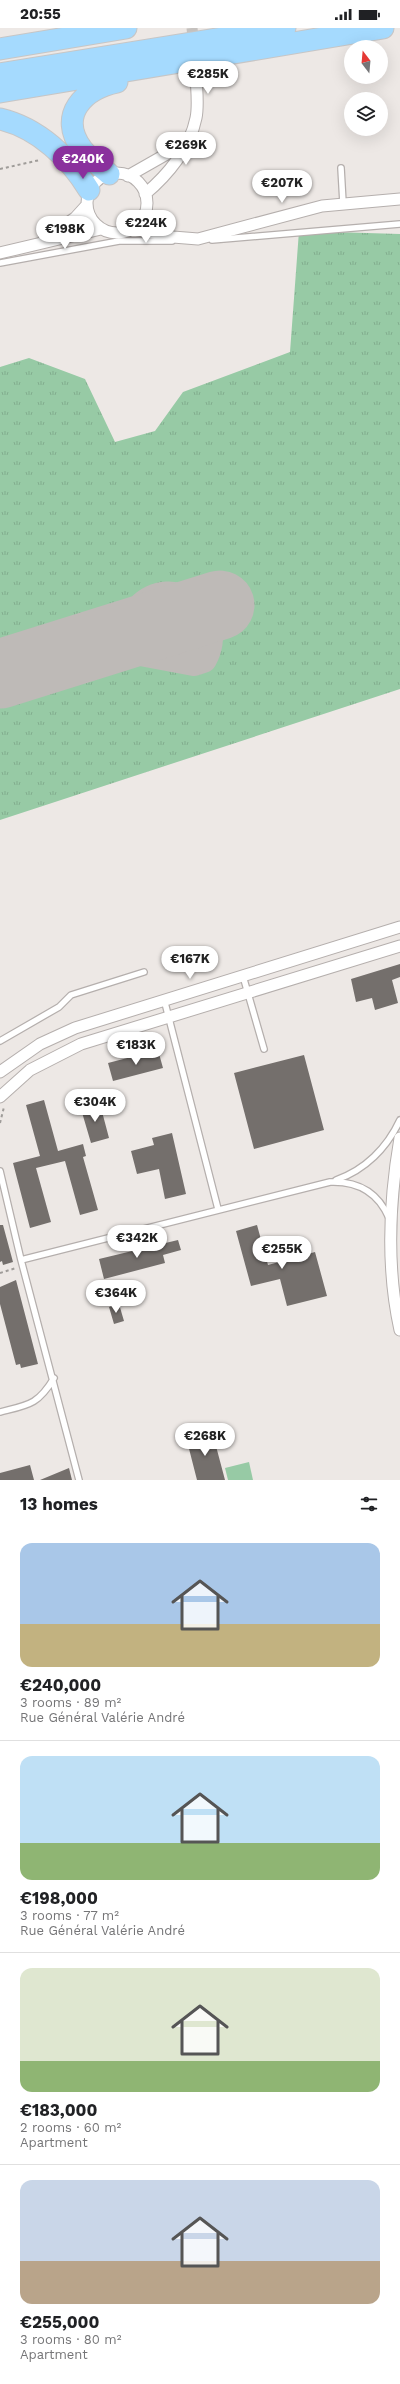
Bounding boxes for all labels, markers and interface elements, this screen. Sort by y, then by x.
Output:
text: 20:55 [20,5,61,23]
north arrow [344,40,388,84]
map controls [344,40,388,136]
pin: €285K [180,61,236,95]
text: €285K [187,66,229,81]
button: layers [344,92,388,136]
pin: €269K [158,132,214,166]
text: €269K [165,137,207,152]
pin: €240K [55,146,111,180]
text: €240K [62,151,104,166]
pin: €207K [254,170,310,204]
text: €207K [261,175,303,190]
pin: €224K [118,210,174,244]
text: €224K [125,215,167,230]
pin: €198K [37,216,93,250]
text: €198K [45,221,85,236]
pin: €167K [162,946,218,980]
text: €167K [170,951,210,966]
pin: €183K [108,1032,164,1066]
text: €183K [116,1037,156,1052]
pin: €304K [67,1089,123,1123]
text: €304K [74,1094,116,1109]
pin: €342K [109,1225,165,1259]
text: €342K [116,1230,158,1245]
pin: €255K [254,1236,310,1270]
text: €255K [261,1241,303,1256]
pin: €364K [88,1280,144,1314]
text: €364K [95,1285,137,1300]
pin: €268K [177,1423,233,1457]
text: €268K [184,1428,226,1443]
icon: filters [358,1493,380,1515]
text: 13 homes [20,1494,98,1514]
icon: home [164,1569,236,1641]
text: €240,000 [20,1675,101,1695]
text: 3 rooms · 89 m² [20,1695,121,1710]
text: Rue Général Valérie André [20,1710,185,1725]
icon: home [164,1782,236,1854]
text: €198,000 [20,1888,98,1908]
text: 3 rooms · 77 m² [20,1908,119,1923]
text: Rue Général Valérie André [20,1923,185,1938]
icon: home [164,1994,236,2066]
text: €183,000 [20,2100,97,2120]
text: 2 rooms · 60 m² [20,2120,121,2135]
text: Apartment [20,2135,88,2150]
icon: home [164,2206,236,2278]
text: €255,000 [20,2312,100,2332]
text: 3 rooms · 80 m² [20,2332,121,2347]
text: Apartment [20,2347,88,2362]

